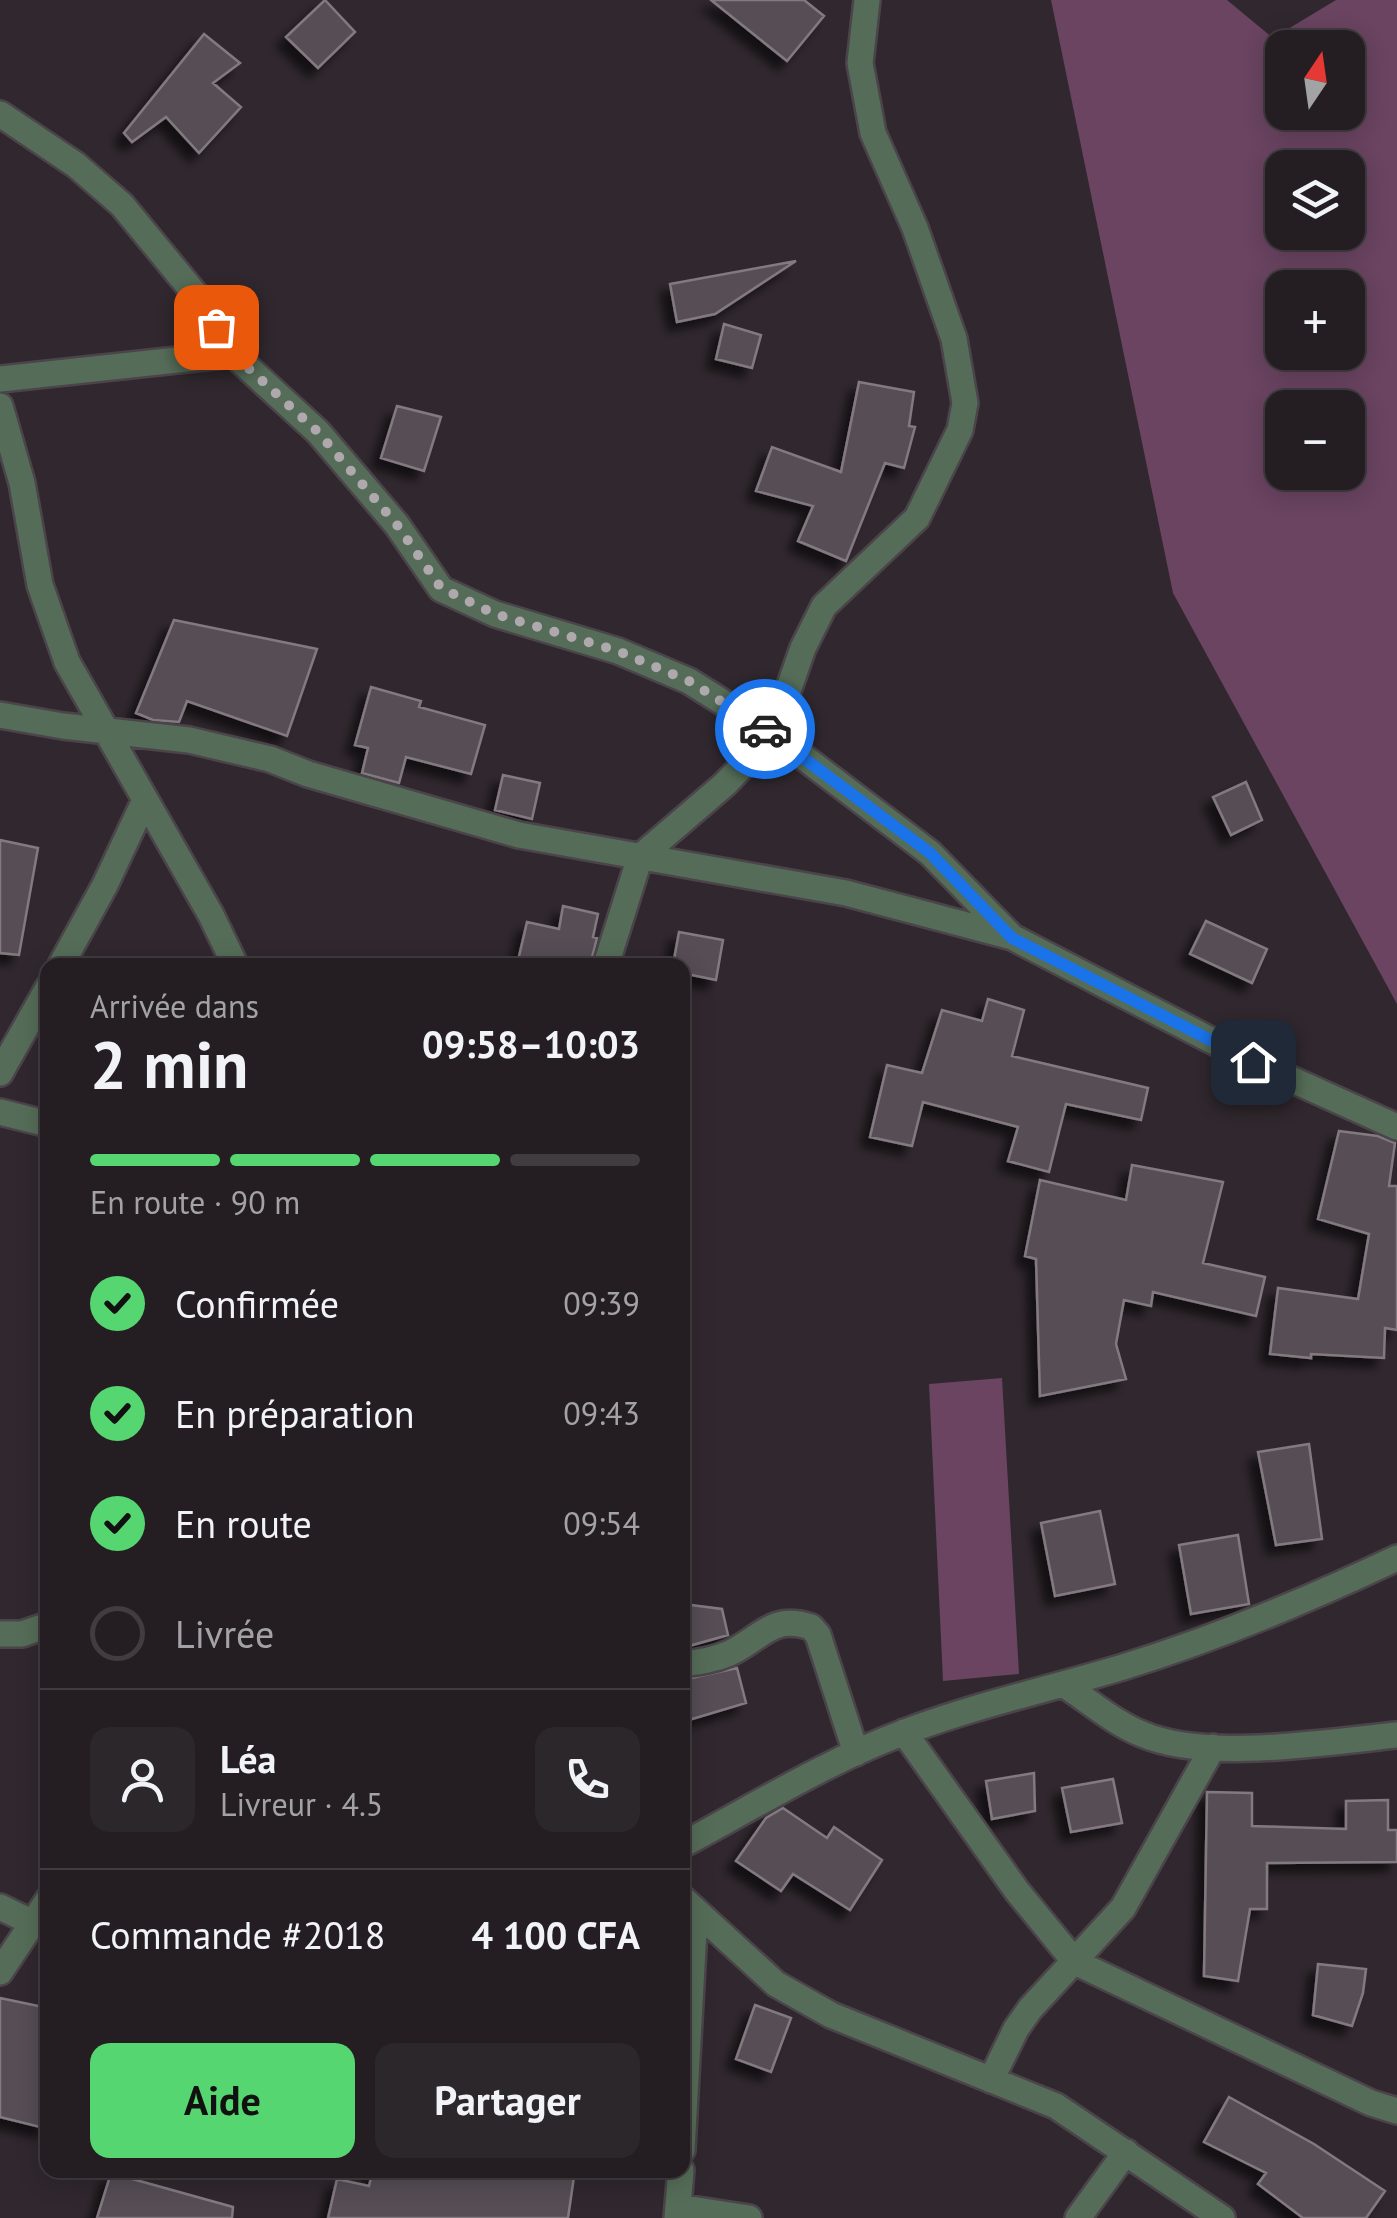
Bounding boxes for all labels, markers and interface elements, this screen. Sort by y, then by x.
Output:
north arrow [1265,30,1365,130]
map controls [1265,30,1365,490]
button: layers [1265,150,1365,250]
button: + [1265,270,1365,370]
pin [174,285,259,370]
icon: bag [189,300,244,355]
button: − [1265,390,1365,490]
courier [715,679,815,779]
icon: car [738,702,793,757]
text: Arrivée dans [90,985,259,1027]
text: 09:58–10:03 [422,1019,640,1068]
pin [1211,1020,1296,1105]
text: 2 min [90,1022,249,1106]
icon: home [1226,1035,1281,1090]
text: En route · 90 m [90,1181,300,1223]
icon: check [90,1276,145,1331]
text: Confirmée [175,1279,339,1328]
text: 09:39 [563,1282,640,1324]
icon: check [90,1386,145,1441]
text: En préparation [175,1389,414,1438]
text: 09:43 [563,1392,640,1434]
icon: check [90,1496,145,1551]
text: En route [175,1499,312,1548]
text: 09:54 [563,1502,640,1544]
text: Livrée [175,1609,274,1658]
button: person [90,1727,195,1832]
button: phone [535,1727,640,1832]
text: Léa [220,1734,276,1783]
text: Livreur · 4.5 [220,1783,383,1825]
text: Commande #2018 [90,1910,386,1959]
text: 4 100 CFA [472,1910,640,1959]
button: Aide [90,2043,355,2158]
button: Partager [375,2043,640,2158]

